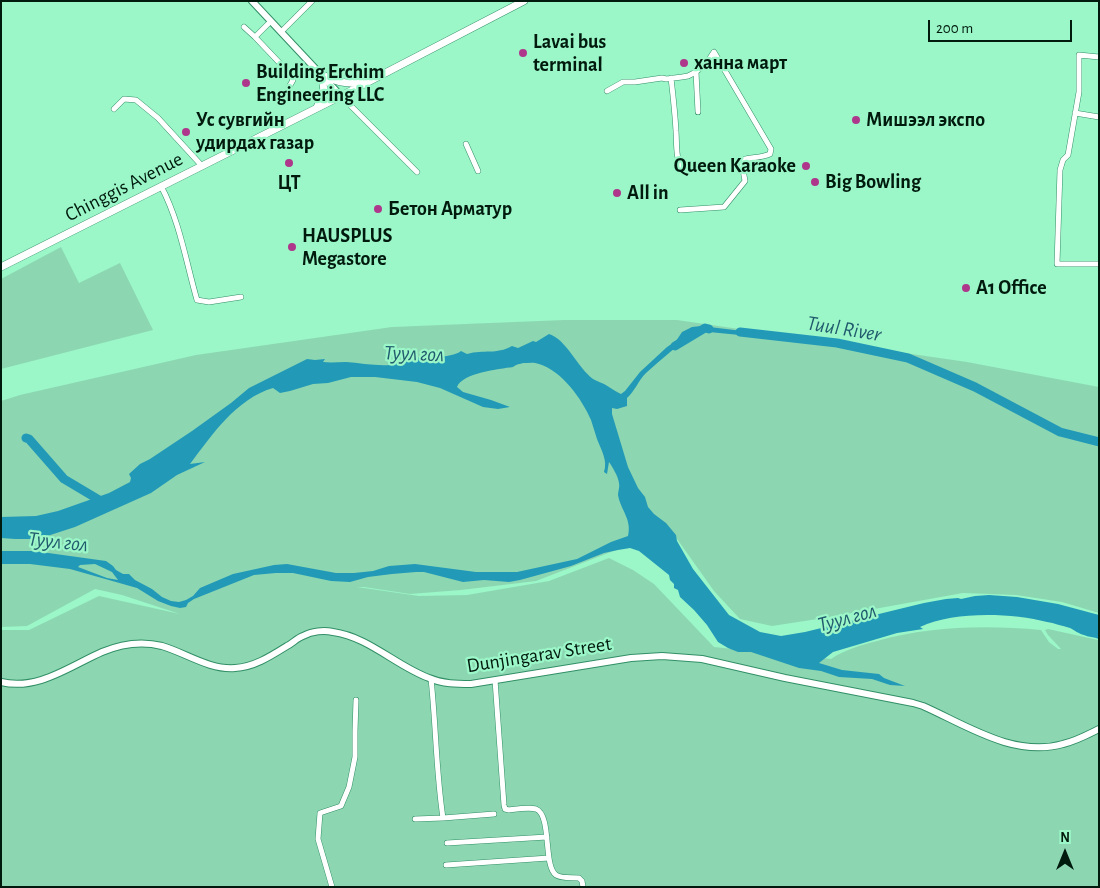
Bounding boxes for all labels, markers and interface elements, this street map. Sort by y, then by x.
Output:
scale bar [930,10,1074,42]
text: 200 m [936,21,973,36]
place label: Lavai bus terminal [533,30,606,77]
marker: Lavai bus terminal [517,47,529,59]
place label: ханна март [694,51,787,75]
marker: ханна март [678,57,690,69]
place label: Building Erchim Engineering LLC [256,60,384,107]
marker: Building Erchim Engineering LLC [240,77,252,89]
place label: Ус сувгийн удирдах газар [196,108,314,155]
place label: Мишээл экспо [866,108,985,132]
marker: Мишээл экспо [850,114,862,126]
marker: Ус сувгийн удирдах газар [180,126,192,138]
street label: Chinggis Avenue [61,147,187,227]
place label: Queen Karaoke [674,154,796,178]
marker: ЦТ [283,157,295,169]
marker: Queen Karaoke [800,160,812,172]
place label: Big Bowling [825,170,921,194]
place label: ЦТ [277,171,301,195]
marker: Big Bowling [809,176,821,188]
place label: All in [627,181,669,205]
marker: All in [611,187,623,199]
place label: Бетон Арматур [388,197,512,221]
marker: Бетон Арматур [372,203,384,215]
place label: HAUSPLUS Megastore [302,224,392,271]
marker: HAUSPLUS Megastore [286,241,298,253]
place label: A1 Office [976,276,1047,300]
marker: A1 Office [960,282,972,294]
water label: Tuul River [805,311,883,347]
water label: Туул гол [384,340,444,368]
water label: Туул гол [27,526,89,558]
water label: Туул гол [815,598,879,638]
street label: Dunjingarav Street [465,632,613,678]
north arrow [1040,828,1090,878]
text: N [1060,831,1070,845]

